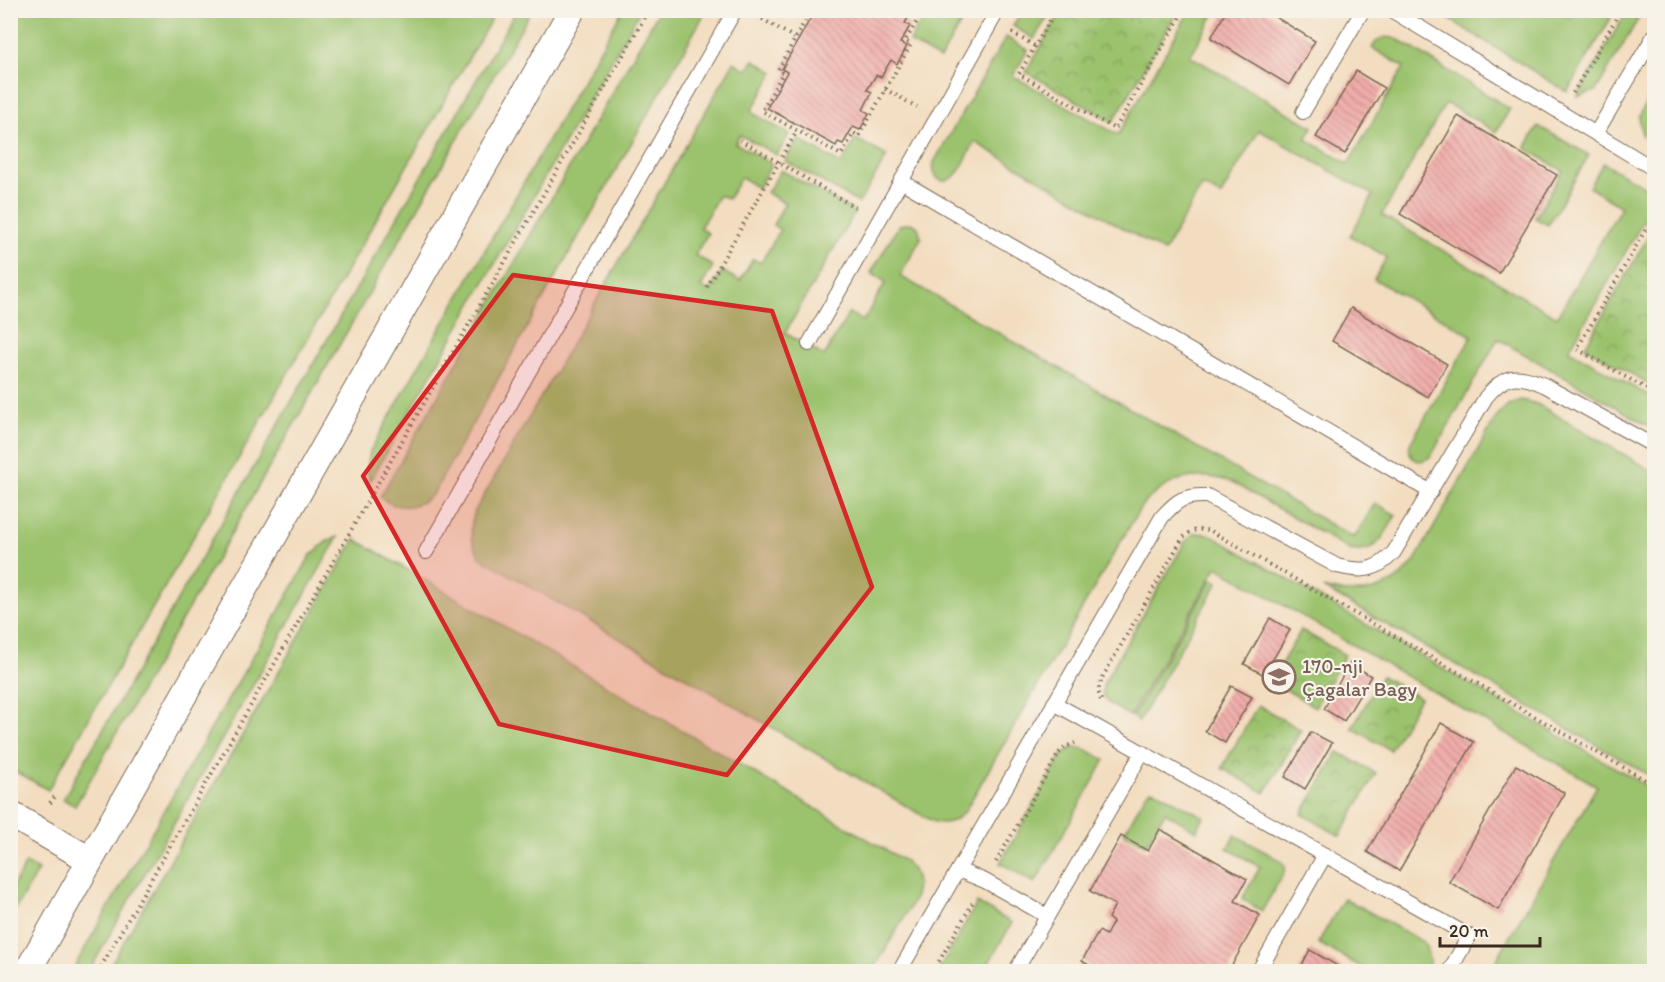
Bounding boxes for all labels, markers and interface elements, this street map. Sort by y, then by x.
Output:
place label: 170-nji Çagalar Bagy [1302,654,1417,701]
school or university icon: 170-nji Çagalar Bagy [1261,659,1297,695]
scale bar [1440,910,1540,948]
text: 20 m [1449,920,1489,942]

